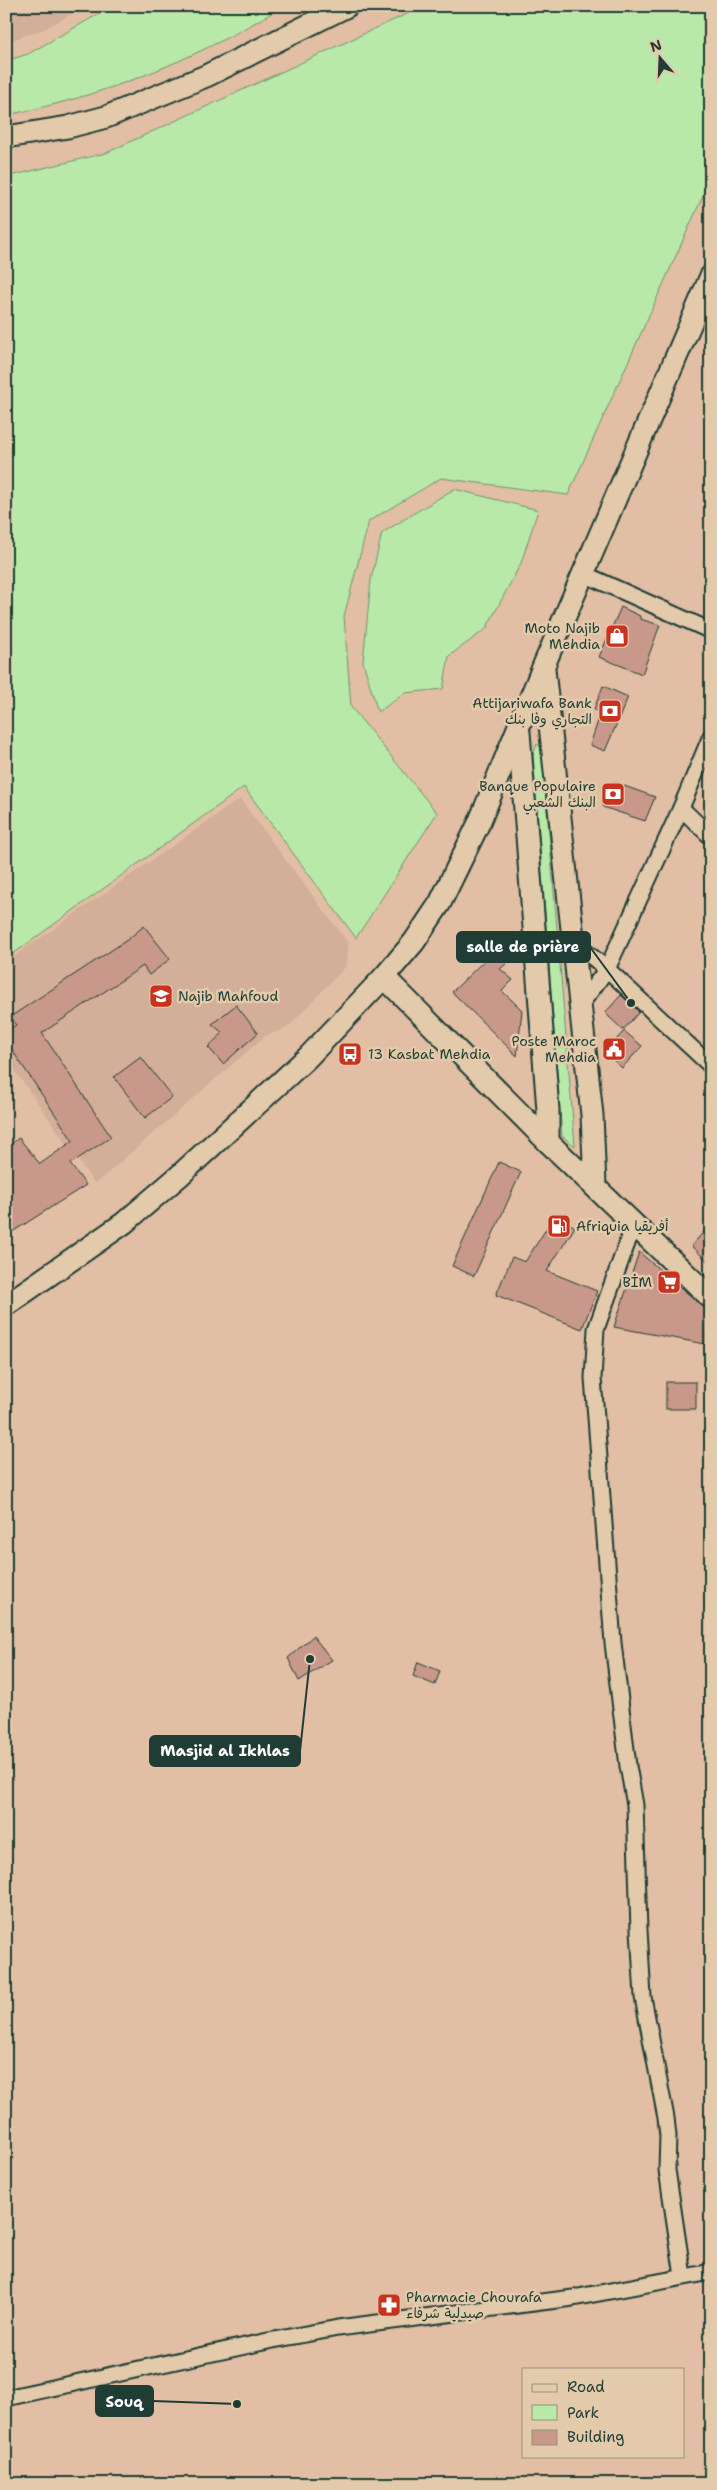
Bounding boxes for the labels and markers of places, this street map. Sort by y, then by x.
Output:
place label: Moto Najib Mehdia [525,619,600,653]
shop icon: Moto Najib Mehdia [604,623,630,649]
place label: Attijariwafa Bank التجاري وفا بنك [472,694,592,730]
bank icon: Attijariwafa Bank التجاري وفا بنك [597,698,623,724]
place label: Banque Populaire البنك الشعبي [479,777,596,815]
bank icon: Banque Populaire البنك الشعبي [600,781,626,807]
callout: salle de prière [457,932,590,962]
school or university icon: Najib Mahfoud [148,983,174,1009]
place label: Najib Mahfoud [178,987,278,1005]
place label: Poste Maroc Mehdia [512,1032,596,1066]
public building icon: Poste Maroc Mehdia [601,1036,627,1062]
bus stop icon: 13 Kasbat Mehdia [337,1041,363,1067]
place label: 13 Kasbat Mehdia [368,1045,491,1063]
fuel station icon: Afriquia أفريقيا [546,1213,572,1239]
place label: Afriquia أفريقيا [576,1217,669,1235]
supermarket icon: BİM [656,1269,682,1295]
place label: BİM [623,1273,652,1291]
callout: Masjid al Ikhlas [150,1736,300,1766]
place label: Pharmacie Chourafa صيدلية شرفاء [406,2288,542,2322]
pharmacy icon: Pharmacie Chourafa صيدلية شرفاء [376,2292,402,2318]
callout: Souq [96,2386,153,2416]

